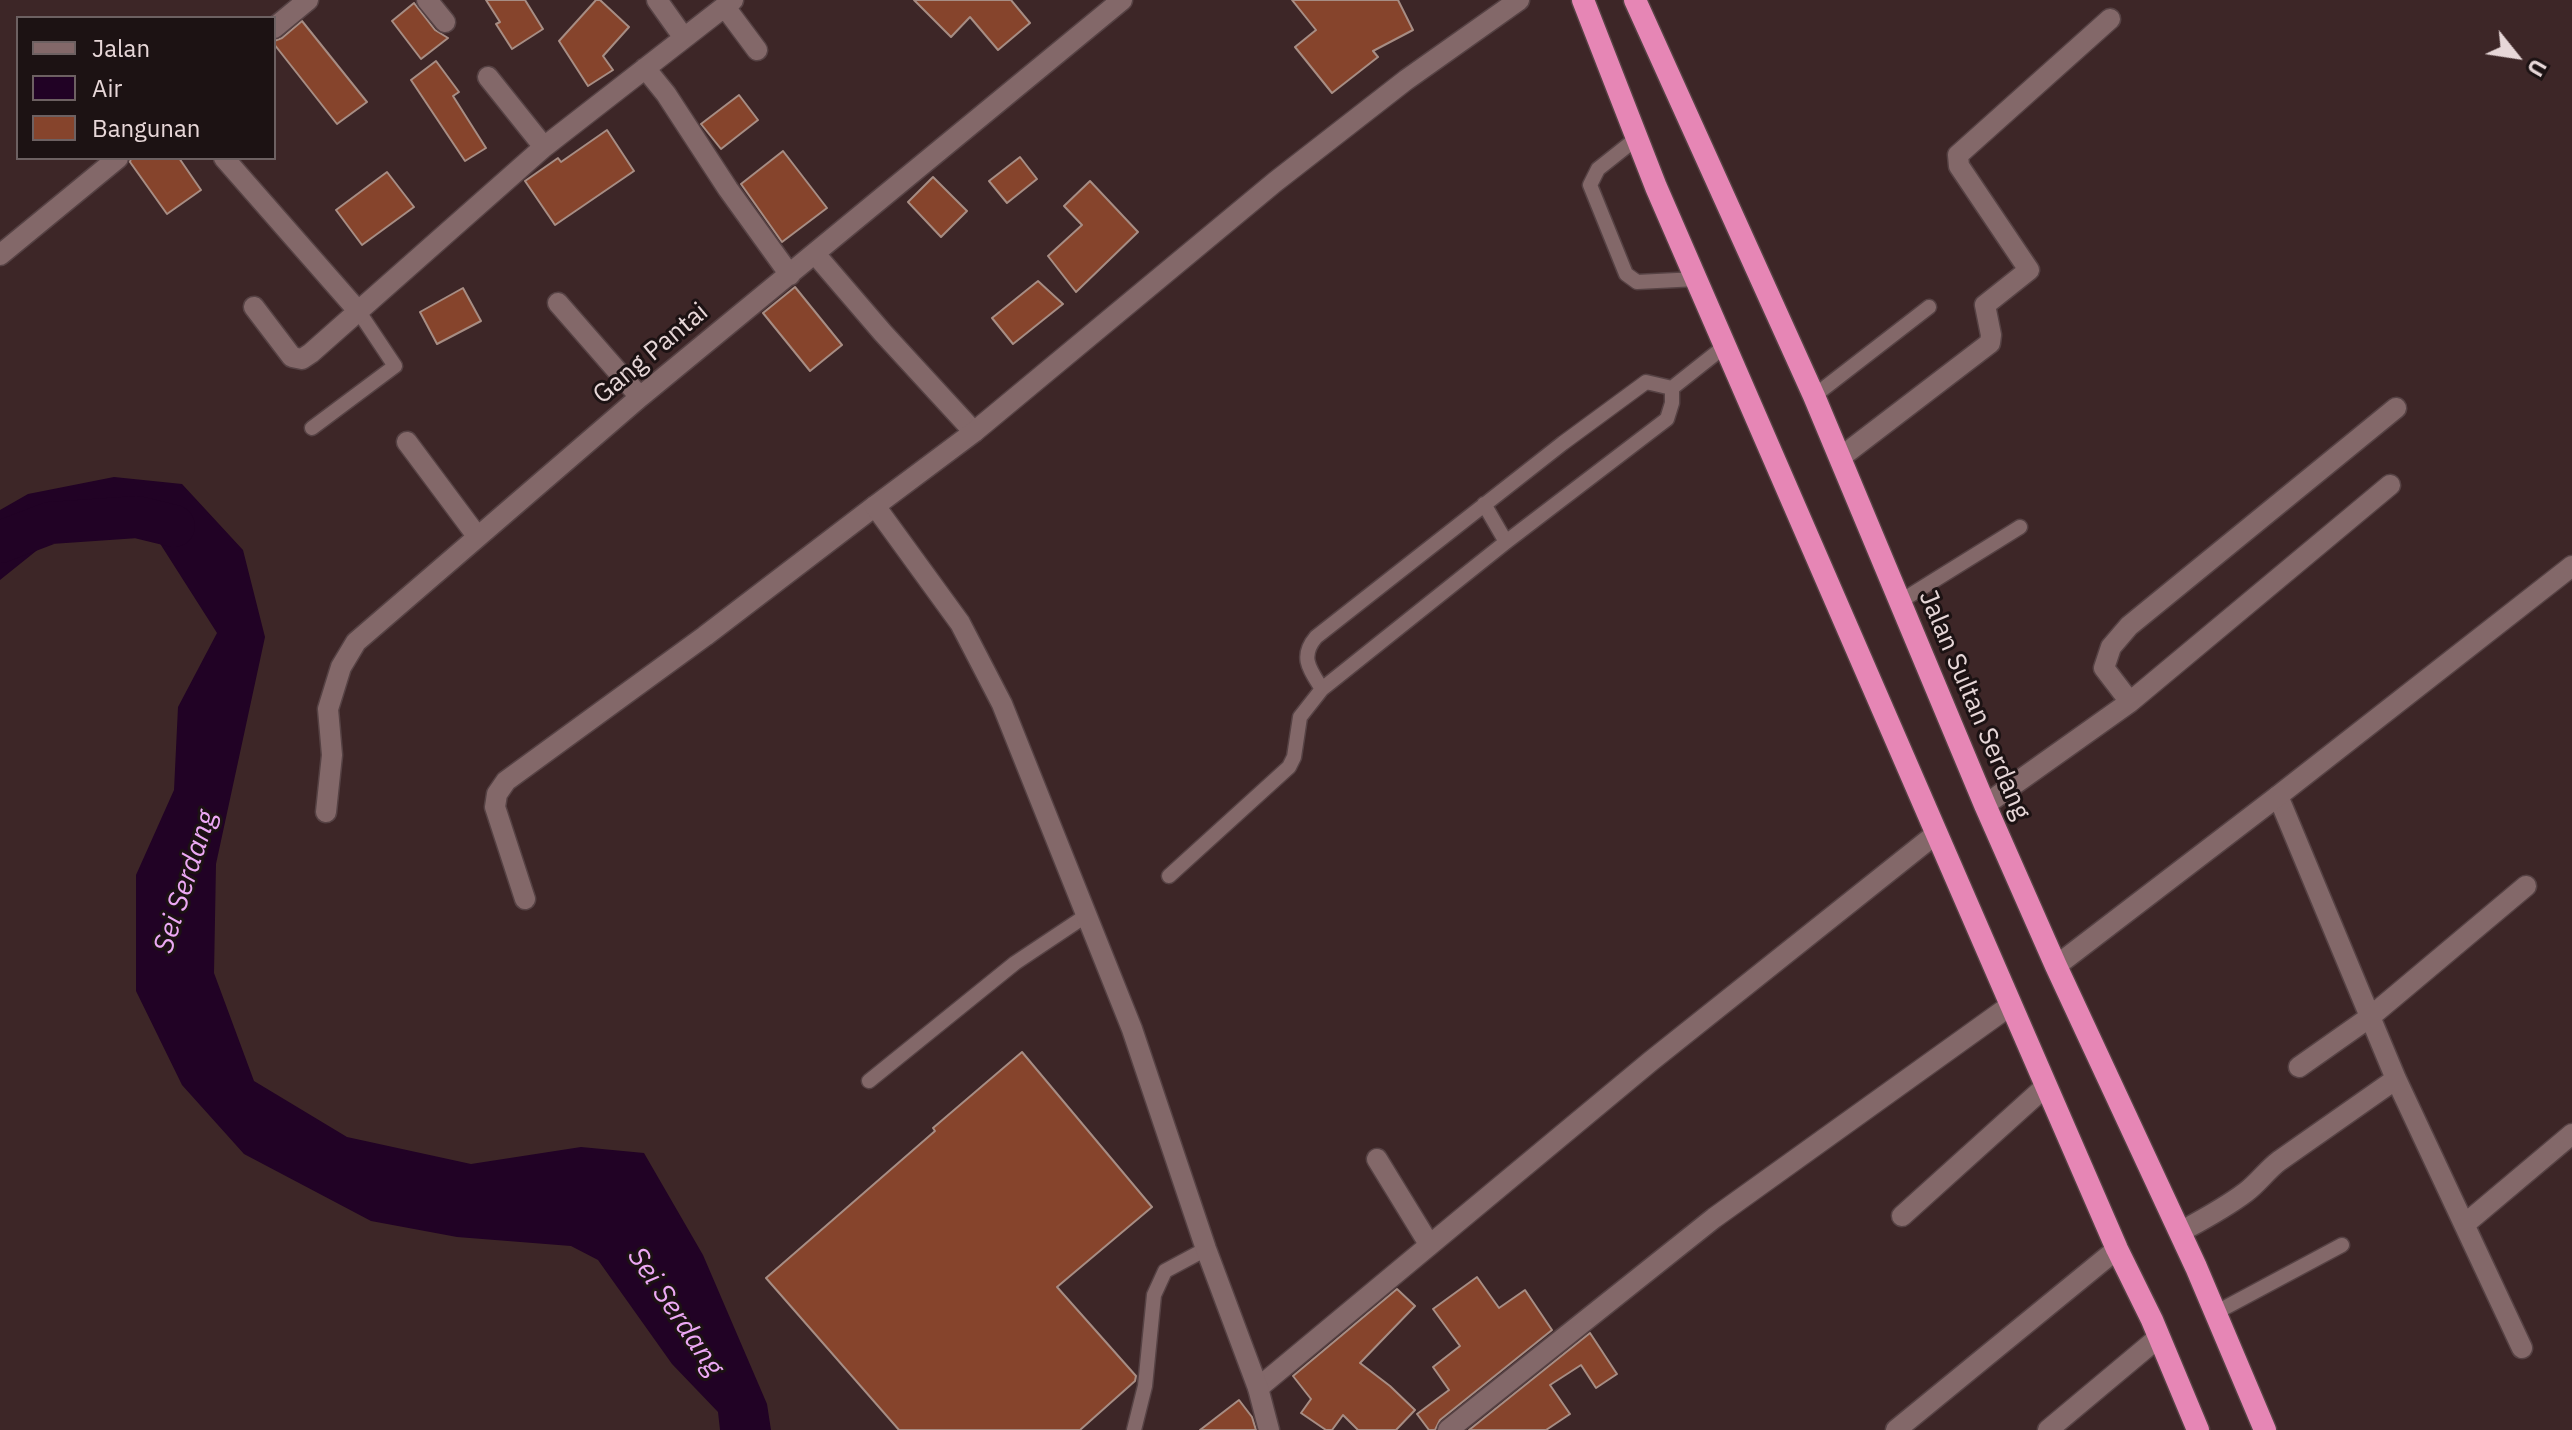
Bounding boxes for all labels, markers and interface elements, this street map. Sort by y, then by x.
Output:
legend [16,16,276,160]
north arrow [2476,16,2556,96]
text: Jalan [92,32,150,64]
text: U [2521,54,2554,82]
text: Air [92,72,122,104]
text: Bangunan [92,112,200,144]
street label: Gang Pantai [587,297,715,411]
street label: Jalan Sultan Serdang [1912,586,2036,824]
water label: Sei Serdang [147,807,225,957]
water label: Sei Serdang [620,1241,730,1383]

